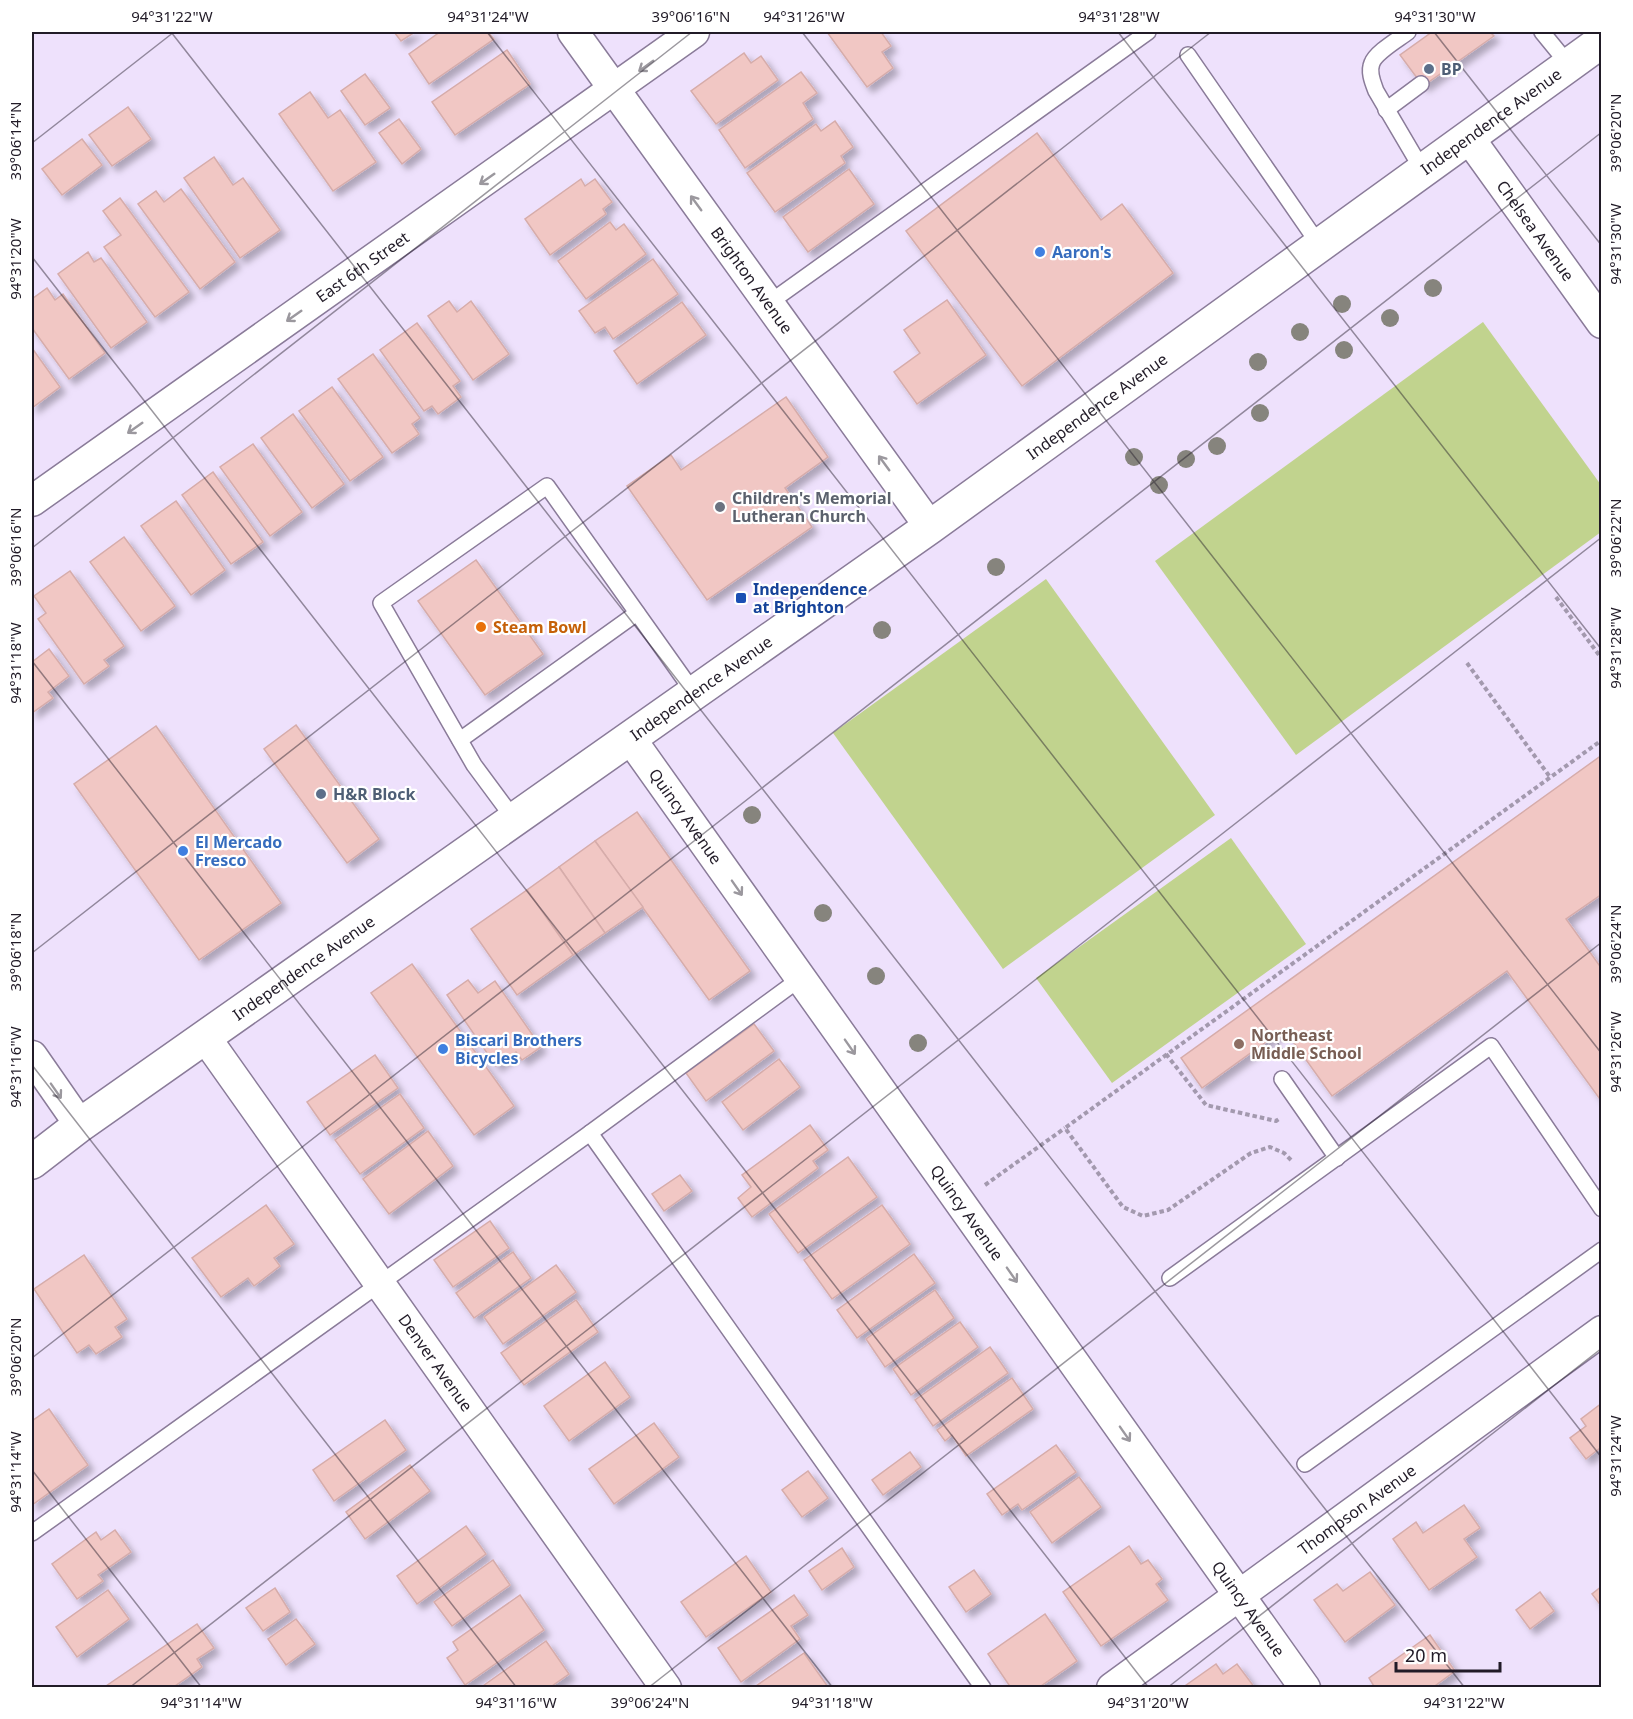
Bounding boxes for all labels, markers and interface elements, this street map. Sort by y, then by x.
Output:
text: 94°31'22"W [131,6,213,26]
text: 94°31'24"W [447,6,529,26]
text: 39°06'16"N [652,6,730,26]
text: 94°31'26"W [763,6,845,26]
text: 94°31'28"W [1078,6,1160,26]
text: 94°31'30"W [1394,6,1476,26]
place label: BP [1441,58,1462,80]
one-way arrow [639,60,655,72]
marker: BP [1422,62,1436,76]
street label: Independence Avenue [1416,63,1566,180]
text: 39°06'20"N [1605,94,1625,172]
text: 39°06'14"N [5,102,25,180]
one-way arrow [480,173,496,185]
street label: Chelsea Avenue [1492,176,1579,285]
one-way arrow [690,195,702,211]
text: 94°31'30"W [1605,203,1625,285]
text: 94°31'20"W [5,218,25,300]
street label: Brighton Avenue [706,222,798,338]
street label: East 6th Street [312,226,414,307]
place label: Aaron's [1052,241,1112,263]
marker: Aaron's [1033,245,1047,259]
one-way arrow [286,310,302,322]
street label: Independence Avenue [1022,348,1172,465]
one-way arrow [127,422,143,434]
one-way arrow [878,455,890,471]
place label: Children's Memorial Lutheran Church [732,487,891,527]
text: 39°06'22"N [1605,499,1625,577]
marker: Children's Memorial Lutheran Church [713,500,727,514]
text: 39°06'16"N [5,508,25,586]
place label: Independence at Brighton [753,578,867,618]
marker: Independence at Brighton [734,591,748,605]
text: 94°31'28"W [1605,607,1625,689]
place label: Steam Bowl [493,616,586,638]
marker: Steam Bowl [474,620,488,634]
text: 94°31'18"W [5,622,25,704]
street label: Independence Avenue [626,630,776,746]
street label: Quincy Avenue [644,764,727,869]
place label: H&R Block [333,783,416,805]
marker: H&R Block [314,787,328,801]
place label: El Mercado Fresco [195,831,282,871]
marker: El Mercado Fresco [176,844,190,858]
one-way arrow [731,880,743,896]
text: 39°06'24"N [1605,905,1625,983]
street label: Independence Avenue [228,910,379,1025]
text: 39°06'18"N [5,913,25,991]
text: 94°31'26"W [1605,1011,1625,1093]
place label: Northeast Middle School [1251,1024,1362,1064]
text: 94°31'16"W [5,1026,25,1108]
place label: Biscari Brothers Bicycles [455,1029,582,1069]
marker: Northeast Middle School [1232,1037,1246,1051]
one-way arrow [844,1039,856,1055]
marker: Biscari Brothers Bicycles [436,1042,450,1056]
one-way arrow [50,1082,62,1098]
street label: Quincy Avenue [926,1160,1009,1265]
one-way arrow [1006,1266,1018,1282]
street label: Denver Avenue [393,1309,478,1416]
text: 39°06'20"N [5,1318,25,1396]
text: 94°31'24"W [1605,1415,1625,1497]
one-way arrow [1118,1425,1131,1441]
text: 94°31'14"W [5,1431,25,1513]
street label: Thompson Avenue [1293,1459,1420,1560]
street label: Quincy Avenue [1207,1556,1290,1661]
scale bar [1396,1635,1500,1673]
text: 20 m [1405,1643,1447,1667]
text: 94°31'14"W [160,1692,242,1712]
text: 94°31'16"W [475,1692,557,1712]
text: 39°06'24"N [611,1692,689,1712]
text: 94°31'18"W [791,1692,873,1712]
text: 94°31'20"W [1107,1692,1189,1712]
text: 94°31'22"W [1423,1692,1505,1712]

